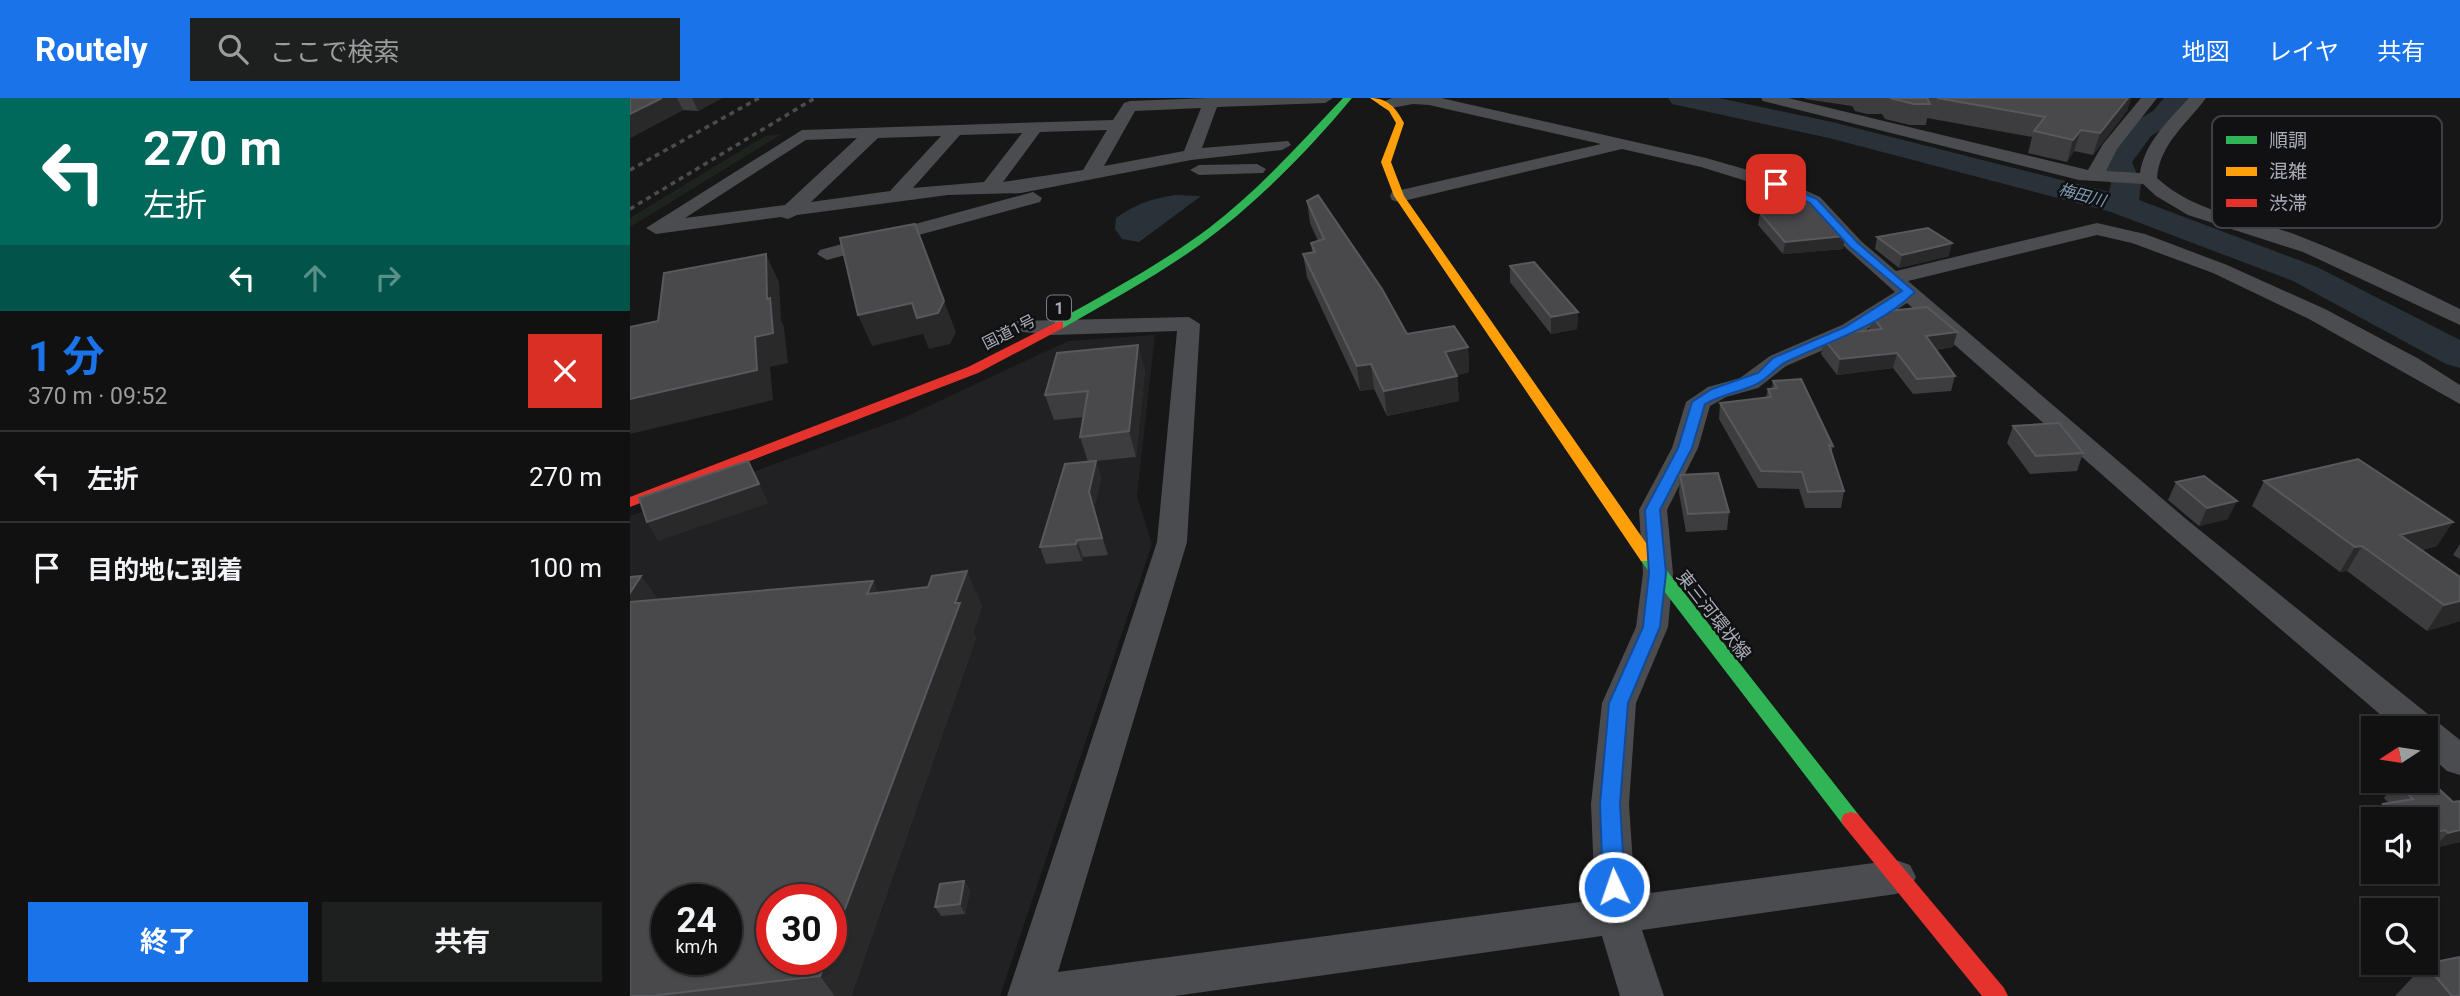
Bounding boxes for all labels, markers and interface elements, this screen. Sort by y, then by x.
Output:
search box [190,18,680,81]
text: Routely [35,30,148,69]
icon: search [214,30,252,68]
text: ここで検索 [270,37,400,67]
text: 地図 [2182,38,2230,66]
text: レイヤ [2268,38,2339,66]
text: 共有 [2377,38,2425,66]
legend [2212,116,2442,228]
text: 270 m [143,120,282,177]
icon: left [28,126,119,217]
text: 順調 [2269,129,2307,152]
pin [1746,154,1806,214]
text: 混雑 [2269,160,2307,183]
icon: arrive [1757,165,1795,203]
water label: 梅田川 [2056,180,2110,211]
text: 左折 [143,186,207,224]
text: 渋滞 [2269,192,2307,215]
icon: left [223,259,261,297]
icon: ahead [296,259,334,297]
icon: right [369,259,407,297]
road number: 1 [1047,296,1071,320]
street label: 国道1号 [979,311,1039,353]
text: 1 分 [28,332,105,381]
button: close [528,334,602,408]
text: 370 m · 09:52 [28,383,167,410]
icon: left [28,458,66,496]
text: 270 m [529,462,602,492]
text: 左折 [87,464,139,494]
icon: arrive [28,549,66,587]
text: 100 m [529,553,602,583]
text: 目的地に到着 [87,555,243,585]
street label: 東三河環状線 [1672,566,1756,664]
north arrow [2361,716,2438,793]
map controls [2361,716,2438,975]
button: sound [2361,807,2438,884]
position arrow [1577,850,1651,924]
speed limit sign: 30 [756,884,847,975]
button: search [2361,898,2438,975]
text: 24 [676,900,717,941]
button: 終了 [28,902,308,982]
button: 共有 [322,902,602,982]
text: km/h [675,936,718,957]

